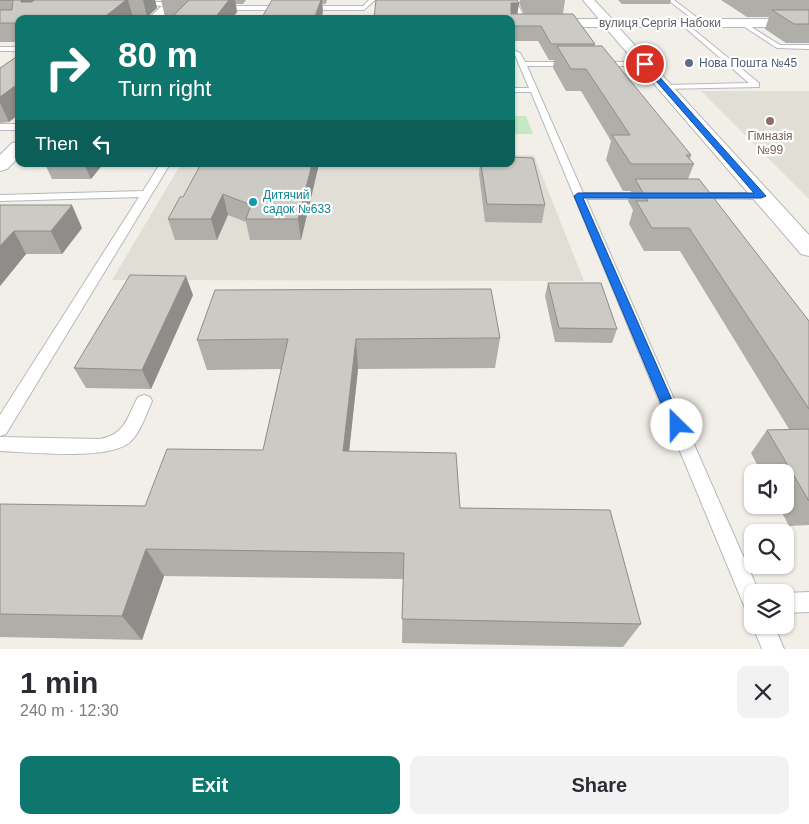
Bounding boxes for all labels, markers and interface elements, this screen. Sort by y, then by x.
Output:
street label: вулиця Сергія Набоки [599,16,721,30]
icon: right [35,35,100,100]
text: 80 m [118,35,198,74]
pin [624,43,666,85]
icon: arrive [631,50,659,78]
place label: Нова Пошта №45 [699,56,797,70]
marker: Нова Пошта №45 [683,57,695,69]
text: Turn right [118,76,211,101]
marker: Гімназія №99 [764,115,776,127]
place label: Гімназія №99 [747,129,793,157]
icon: left [88,130,116,158]
text: Then [35,133,78,154]
place label: Дитячий садок №633 [263,188,331,216]
marker: Дитячий садок №633 [247,196,259,208]
position arrow [650,398,702,450]
map controls [744,464,794,634]
button: sound [744,464,794,514]
button: search [744,524,794,574]
button: layers [744,584,794,634]
text: 1 min [20,666,98,699]
button: close [737,666,789,718]
text: 240 m · 12:30 [20,702,119,719]
button: Exit [20,756,400,814]
button: Share [410,756,789,814]

